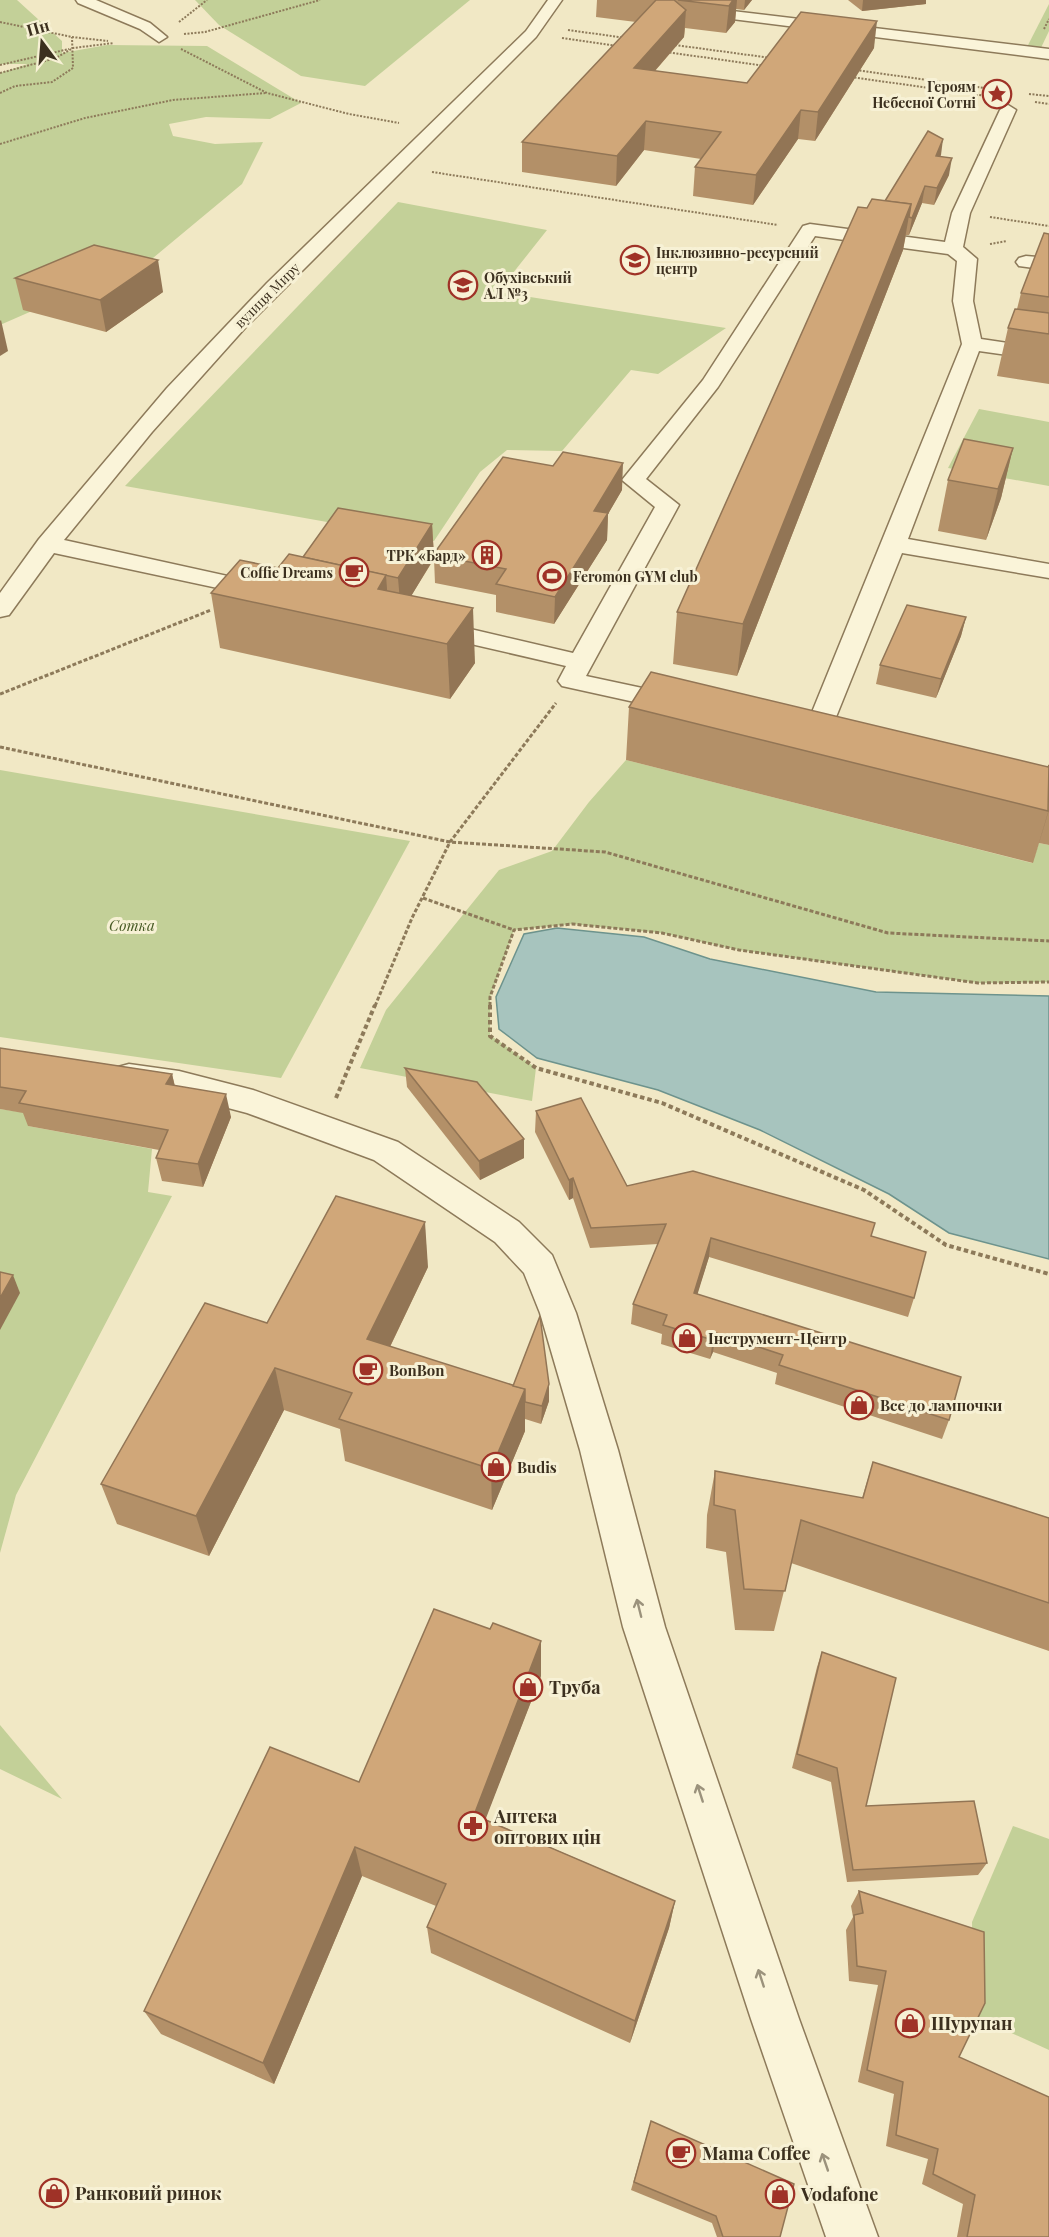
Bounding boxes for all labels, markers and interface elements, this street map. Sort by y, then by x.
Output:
north arrow [12,12,72,72]
text: Пн [24,14,52,40]
place label: Героям Небесної Сотні [872,77,977,112]
place icon: Героям Небесної Сотні [981,78,1013,110]
place label: Інклюзивно-ресурсний центр [656,243,819,278]
school or university icon: Інклюзивно-ресурсний центр [619,244,651,276]
street label: вулиця Миру [230,258,304,332]
place label: Обухівський АЛ №3 [483,268,572,303]
school or university icon: Обухівський АЛ №3 [447,269,479,301]
building icon: ТРК «Бард» [471,539,503,571]
place label: ТРК «Бард» [386,546,466,565]
cafe icon: Coffie Dreams [338,556,370,588]
sports icon: Feromon GYM club [536,560,568,592]
place label: Coffie Dreams [240,563,333,582]
place label: Feromon GYM club [573,567,698,586]
park label: Сотка [109,915,155,935]
shop icon: Інструмент-Центр [671,1322,703,1354]
place label: Інструмент-Центр [708,1328,847,1348]
cafe icon: BonBon [352,1354,384,1386]
place label: BonBon [389,1360,445,1380]
shop icon: Все до лампочки [843,1389,875,1421]
place label: Все до лампочки [880,1395,1003,1415]
shop icon: Budis [480,1451,512,1483]
place label: Budis [517,1457,557,1477]
one-way arrow [633,1598,645,1617]
shop icon: Труба [512,1671,544,1703]
place label: Труба [549,1675,601,1699]
one-way arrow [693,1784,704,1803]
place label: Аптека оптових цін [493,1804,602,1849]
pharmacy icon: Аптека оптових цін [457,1810,489,1842]
one-way arrow [755,1969,766,1988]
shop icon: Шурупан [894,2007,926,2039]
place label: Шурупан [931,2011,1013,2035]
cafe icon: Mama Coffee [665,2137,697,2169]
place label: Mama Coffee [702,2141,811,2165]
one-way arrow [819,2153,830,2172]
shop icon: Ранковий ринок [38,2177,70,2209]
shop icon: Vodafone [764,2178,796,2210]
place label: Ранковий ринок [75,2181,222,2205]
place label: Vodafone [800,2182,878,2206]

